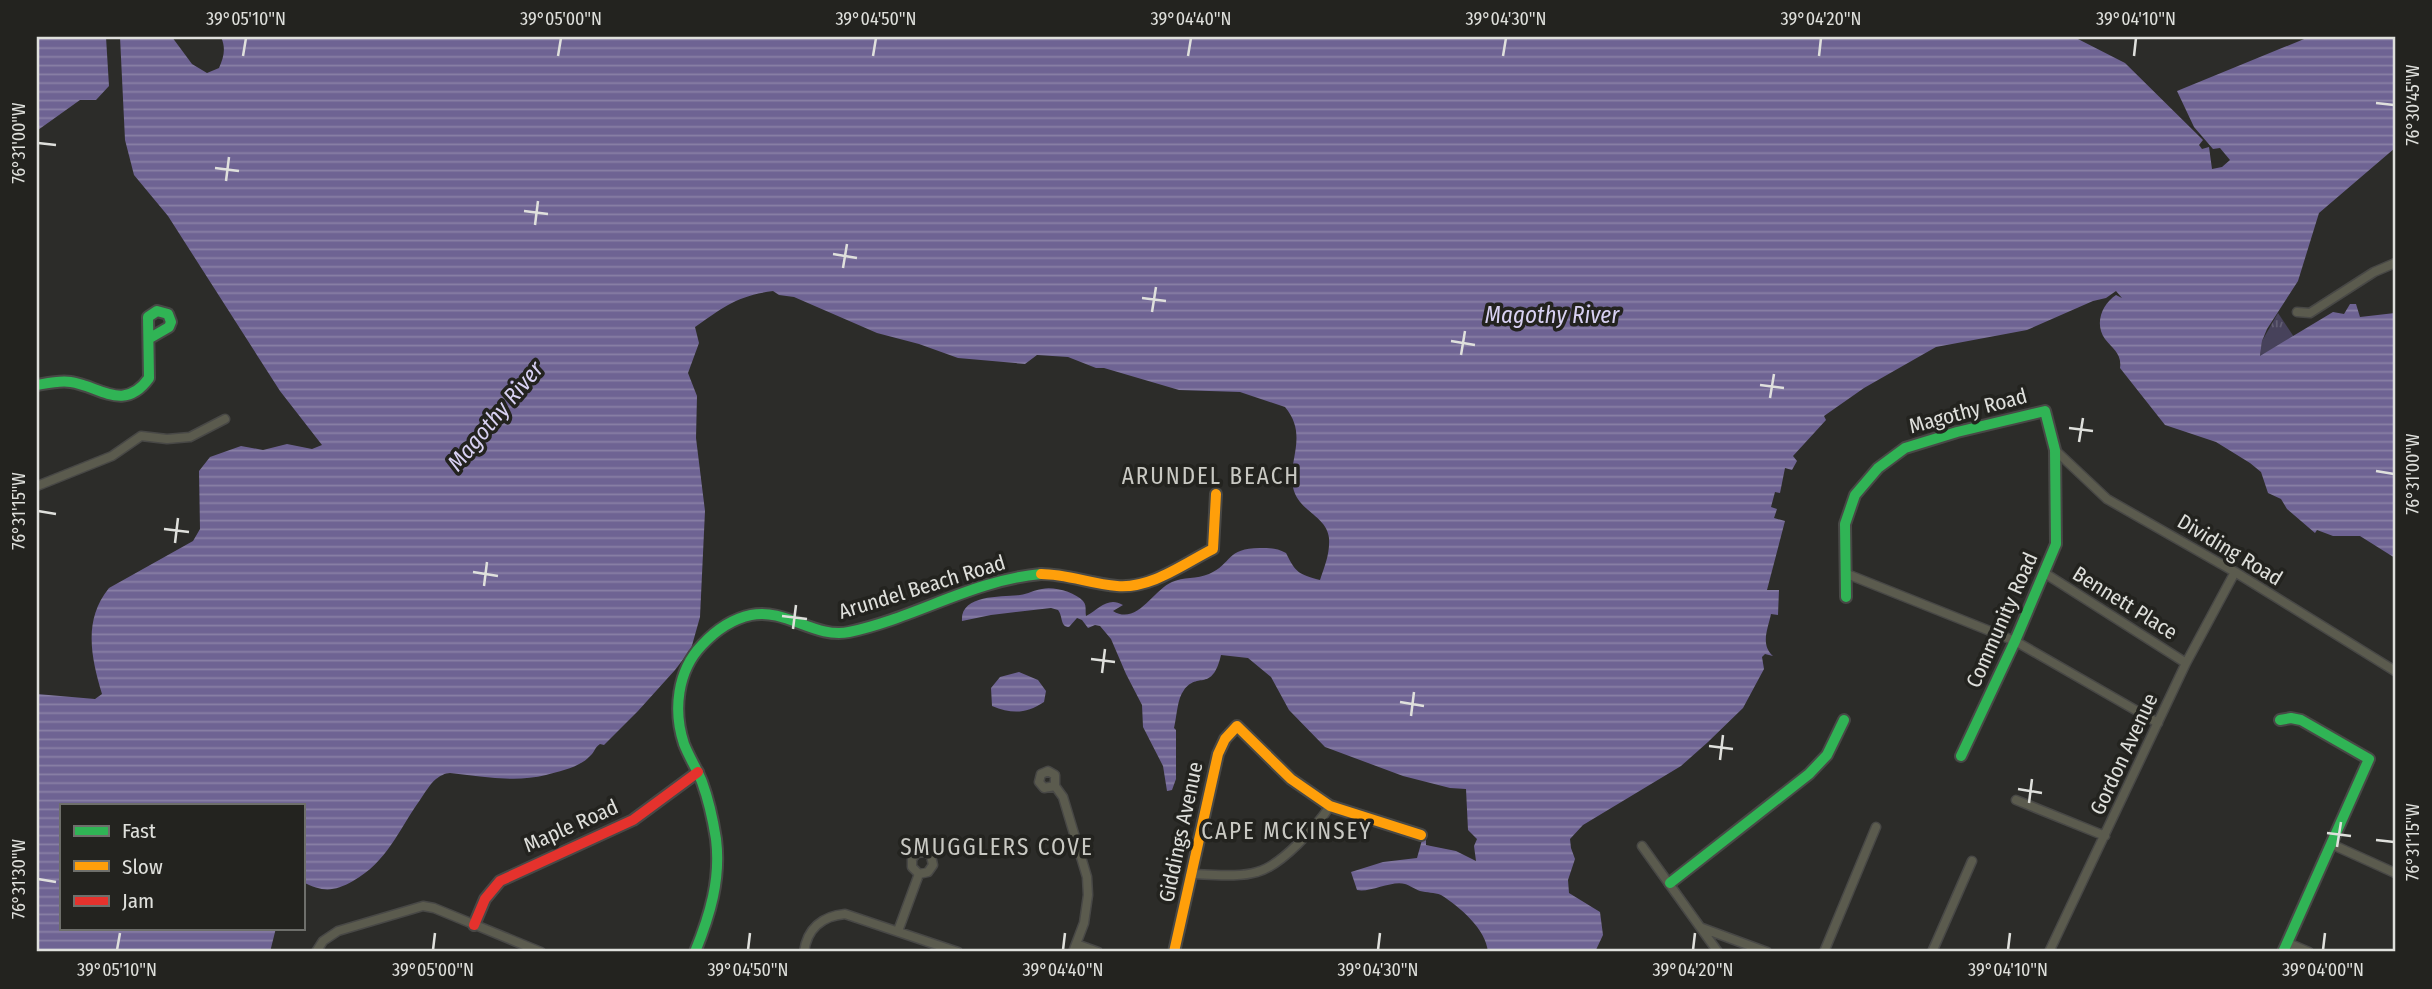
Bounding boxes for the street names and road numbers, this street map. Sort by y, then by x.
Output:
street label: Magothy Road [1906,383,2030,439]
street label: Dividing Road [2173,508,2287,592]
street label: Community Road [1961,548,2043,692]
street label: Arundel Beach Road [835,549,1009,625]
street label: Bennett Place [2068,561,2182,645]
street label: Gordon Avenue [2084,689,2164,819]
street label: Giddings Avenue [1153,759,1209,905]
street label: Maple Road [520,794,622,858]

